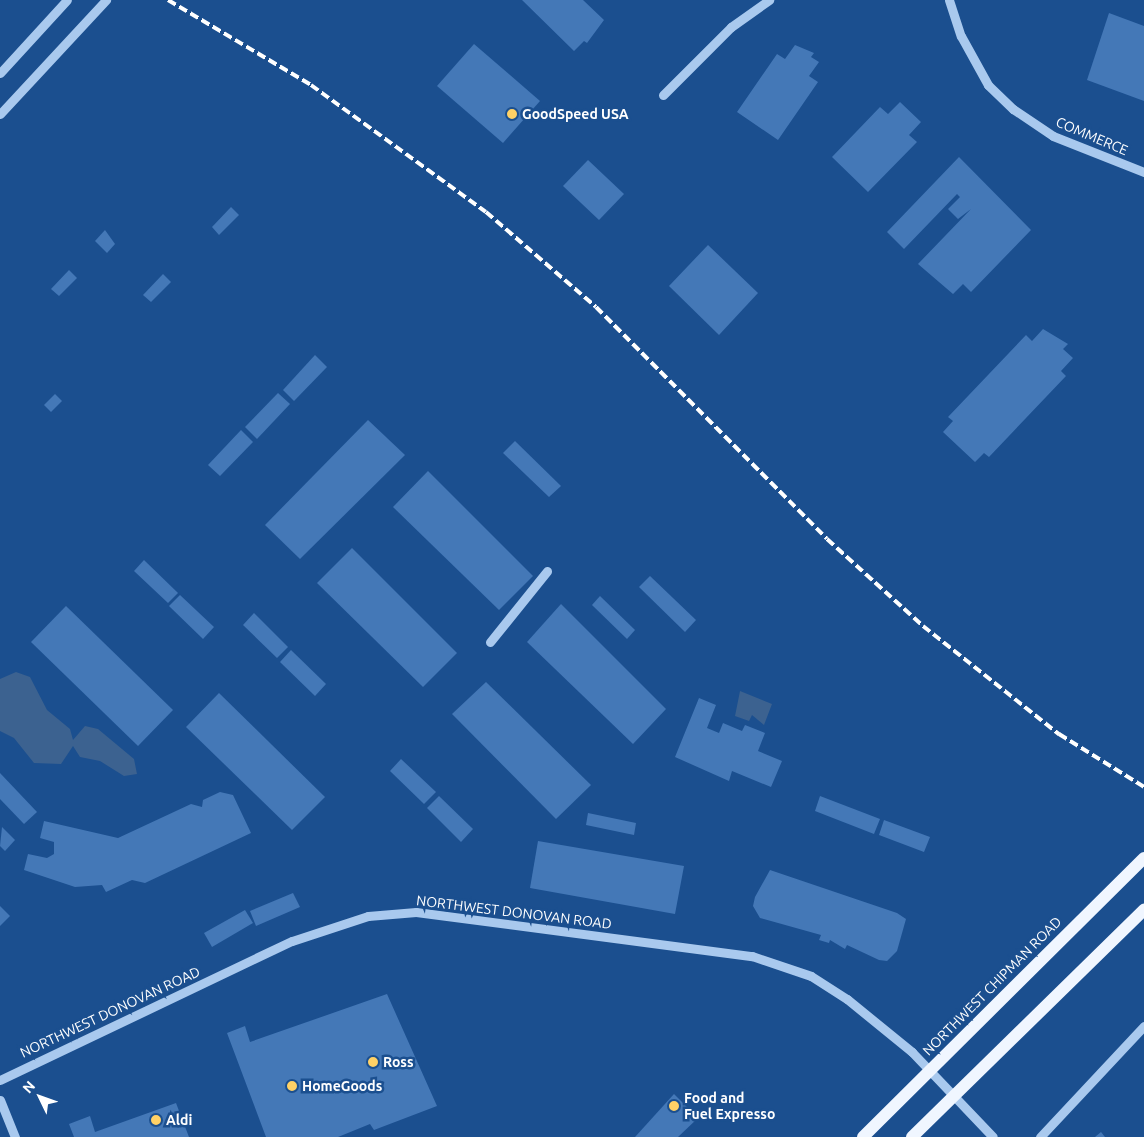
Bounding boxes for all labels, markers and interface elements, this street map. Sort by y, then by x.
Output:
place label: GoodSpeed USA [522,106,629,122]
marker: GoodSpeed USA [506,108,518,120]
street label: COMMERCE [1053,113,1131,159]
street label: NORTHWEST DONOVAN ROAD [415,892,613,932]
street label: NORTHWEST CHIPMAN ROAD [919,913,1065,1059]
street label: NORTHWEST DONOVAN ROAD [17,963,203,1061]
place label: Ross [383,1054,414,1070]
marker: Ross [367,1056,379,1068]
north arrow [15,1072,65,1122]
text: N [19,1078,38,1096]
place label: HomeGoods [302,1078,382,1094]
marker: HomeGoods [286,1080,298,1092]
place label: Food and Fuel Expresso [684,1090,775,1122]
marker: Food and Fuel Expresso [668,1100,680,1112]
place label: Aldi [166,1112,192,1128]
marker: Aldi [150,1114,162,1126]

